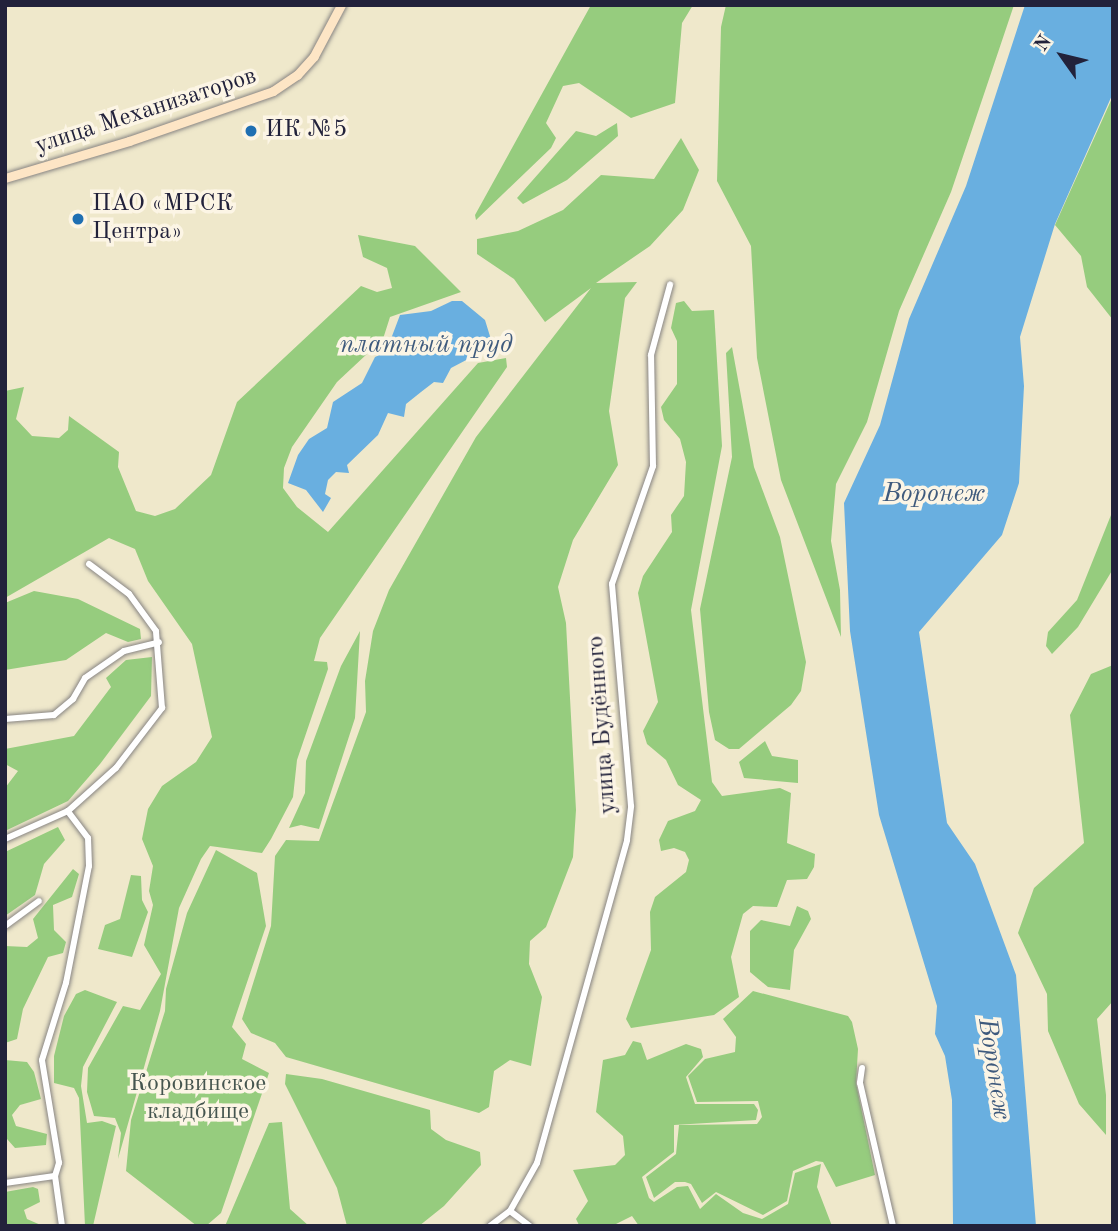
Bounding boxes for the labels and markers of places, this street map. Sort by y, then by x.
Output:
place label: ИК №5 [265,117,347,145]
marker: ИК №5 [243,123,259,139]
place label: ПАО «МРСК Центра» [92,191,233,247]
marker: ПАО «МРСК Центра» [70,211,86,227]

